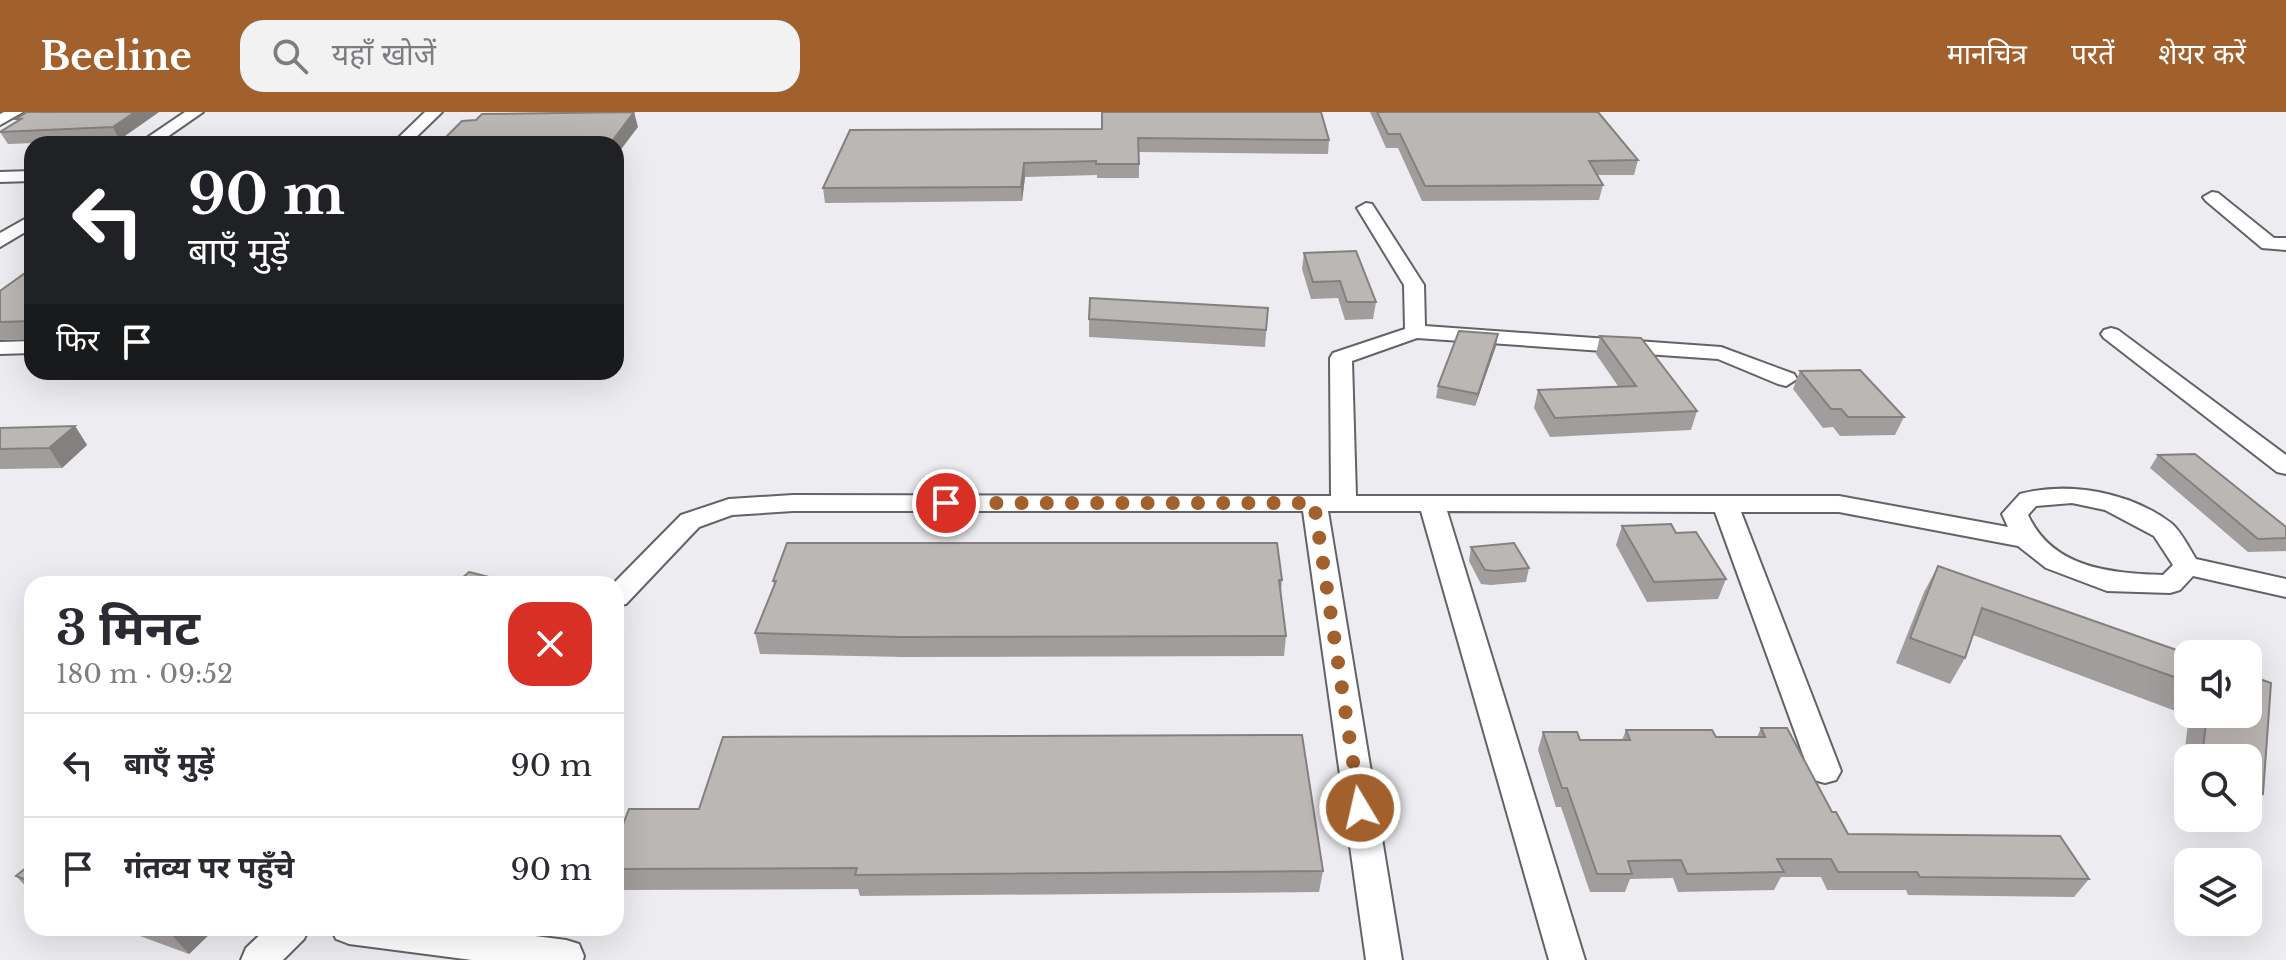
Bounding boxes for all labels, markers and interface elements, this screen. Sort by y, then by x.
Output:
search box [240,20,800,92]
text: Beeline [40,33,192,80]
icon: search [268,34,312,78]
text: यहाँ खोजें [332,36,436,73]
text: मानचित्र [1947,37,2027,72]
text: परतें [2071,37,2114,72]
text: शेयर करें [2158,37,2246,72]
text: 90 m [188,160,345,229]
icon: left [56,168,160,272]
text: बाएँ मुड़ें [188,229,289,274]
icon: arrive [115,320,159,364]
text: फिर [56,322,99,359]
pin [912,469,980,537]
icon: arrive [924,481,968,525]
text: 3 मिनट [56,598,200,658]
button: close [508,602,592,686]
map controls [2174,640,2262,936]
button: sound [2174,640,2262,728]
text: 180 m · 09:52 [56,658,233,690]
icon: left [56,743,100,787]
button: search [2174,744,2262,832]
text: बाएँ मुड़ें [124,745,214,782]
text: 90 m [510,747,592,784]
position arrow [1318,766,1402,850]
icon: arrive [56,847,100,891]
button: layers [2174,848,2262,936]
text: गंतव्य पर पहुँचे [124,849,294,886]
text: 90 m [510,851,592,888]

